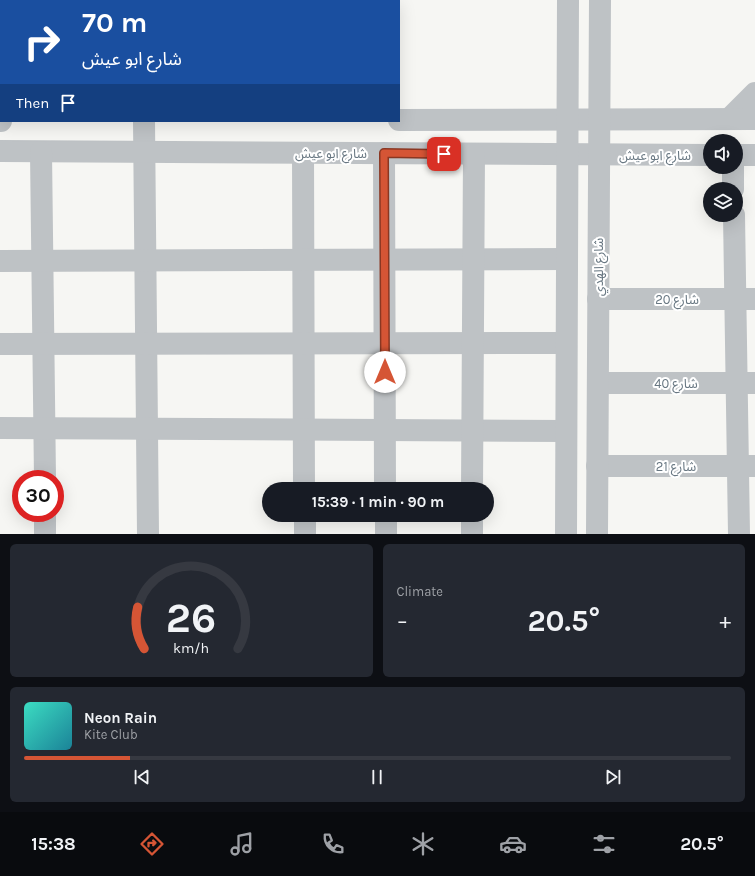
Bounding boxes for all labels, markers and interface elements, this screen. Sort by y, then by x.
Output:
text: 70 m [82,6,147,39]
icon: right [16,16,68,68]
text: شارع ابو عيش [82,48,182,70]
icon: arrive [57,92,79,114]
text: Then [16,94,49,112]
map controls [703,134,743,222]
button: sound [703,134,743,174]
pin [427,137,461,171]
icon: arrive [433,143,455,165]
street label: شارع ابو عيش [295,146,367,164]
street label: شارع ابو عيش [619,148,691,166]
button: layers [703,182,743,222]
street label: شارع الهدي [591,238,609,296]
street label: شارع 20 [655,292,699,310]
position arrow [364,351,406,393]
street label: شارع 40 [654,376,698,394]
street label: شارع 21 [656,459,696,477]
speed limit sign: 30 [12,470,64,522]
text: 15:39 · 1 min · 90 m [312,493,444,511]
text: Climate [397,584,443,599]
text: 26 [166,593,216,641]
text: 20.5° [527,603,600,639]
text: − [397,608,408,634]
text: + [719,608,731,634]
text: km/h [173,639,209,656]
text: Neon Rain [84,709,157,727]
text: Kite Club [84,727,138,742]
icon: previous [131,766,153,788]
icon: pause [366,766,388,788]
icon: next [602,766,624,788]
icon: directions [138,830,166,858]
icon: music [228,830,256,858]
icon: phone [319,830,347,858]
icon: climate [409,830,437,858]
icon: car [499,830,527,858]
icon: filters [590,830,618,858]
text: 15:38 [31,833,76,855]
text: 20.5° [680,833,724,855]

